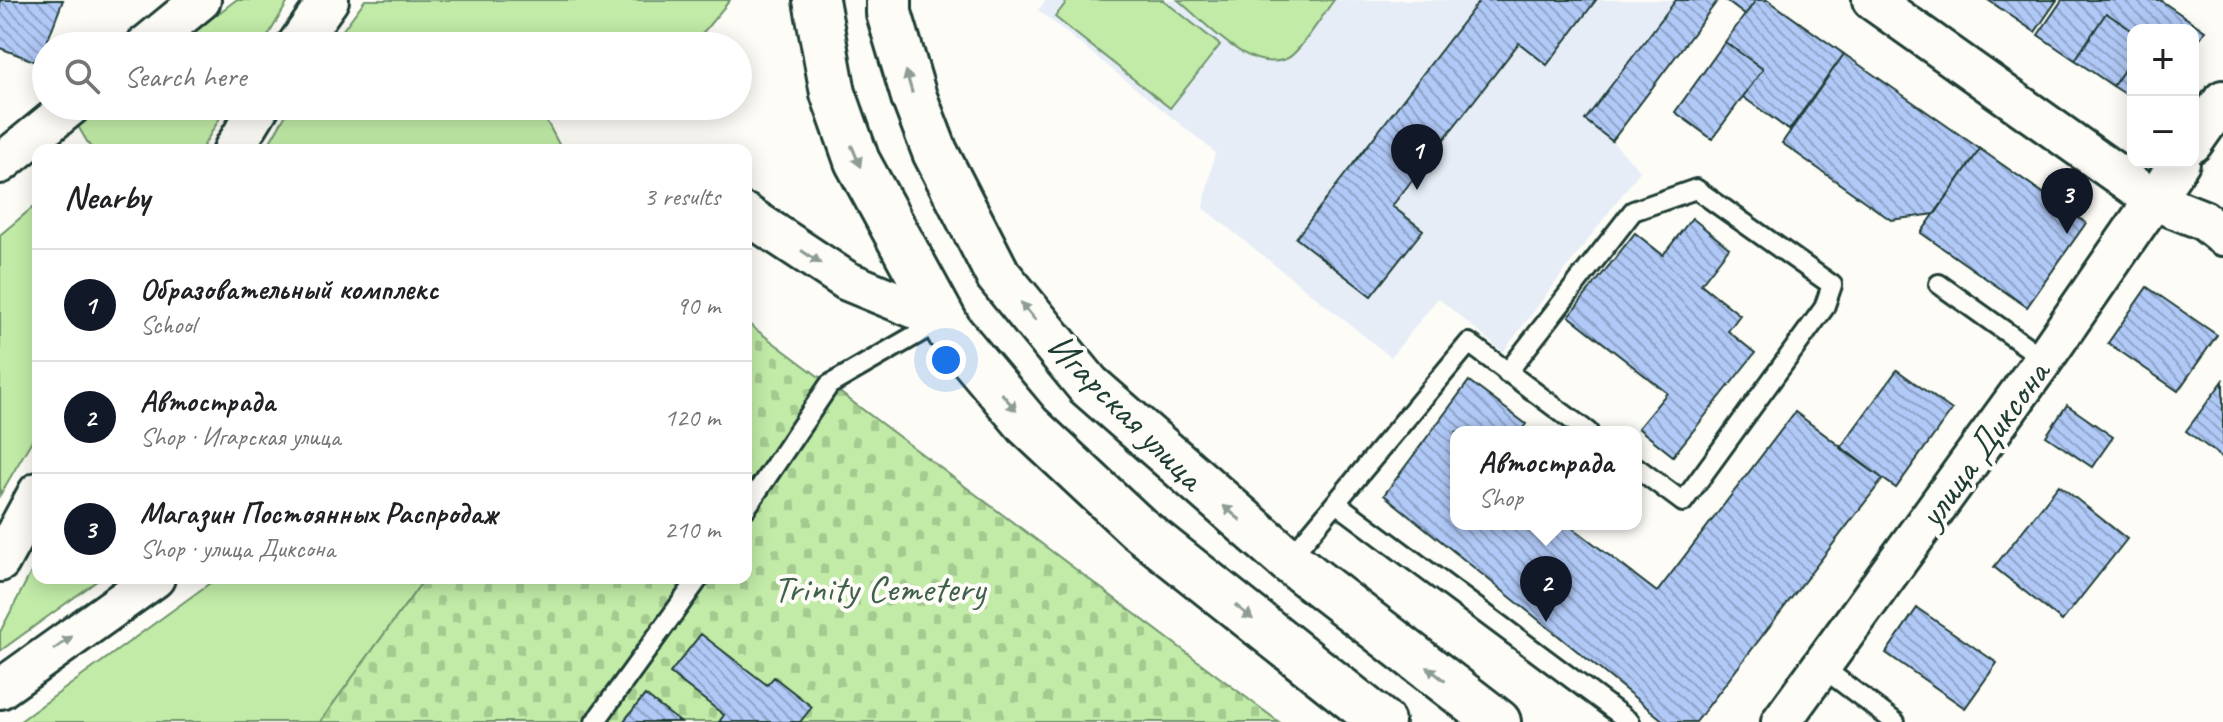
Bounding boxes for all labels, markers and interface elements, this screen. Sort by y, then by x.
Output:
map controls [2127,24,2199,168]
button: + [2127,24,2199,96]
search box [32,32,752,120]
icon: search [60,54,104,98]
text: Search here [124,57,246,95]
one-way arrow [902,69,915,93]
button: − [2127,96,2199,168]
pin: 1 [1391,124,1443,190]
one-way arrow [850,144,863,168]
pin: 3 [2041,168,2093,234]
text: Nearby [64,175,150,218]
text: 3 results [644,180,720,213]
one-way arrow [800,250,822,264]
text: Образовательный комплекс [140,270,438,308]
text: 1 [84,289,96,322]
text: 90 m [676,289,720,322]
one-way arrow [1020,301,1037,321]
text: School [140,308,196,341]
street label: Игарская улица [1037,323,1216,502]
your location [926,340,966,380]
street label: улица Диксона [1906,349,2062,538]
text: Автострада [140,382,275,420]
one-way arrow [1000,392,1017,412]
text: 2 [84,401,96,434]
text: 120 m [664,401,720,434]
text: Shop · Игарская улица [140,420,340,453]
popup [1450,426,1642,530]
text: Автострада [1479,443,1613,481]
text: Shop [1479,481,1523,514]
text: Магазин Постоянных Распродаж [140,494,497,532]
one-way arrow [1222,505,1242,522]
text: 3 [84,513,96,546]
text: 210 m [664,513,720,546]
text: Shop · улица Диксона [140,532,335,565]
pin: 2 [1520,556,1572,622]
park label: Trinity Cemetery [773,565,988,612]
one-way arrow [1234,603,1254,620]
one-way arrow [53,636,74,651]
one-way arrow [1426,667,1446,683]

